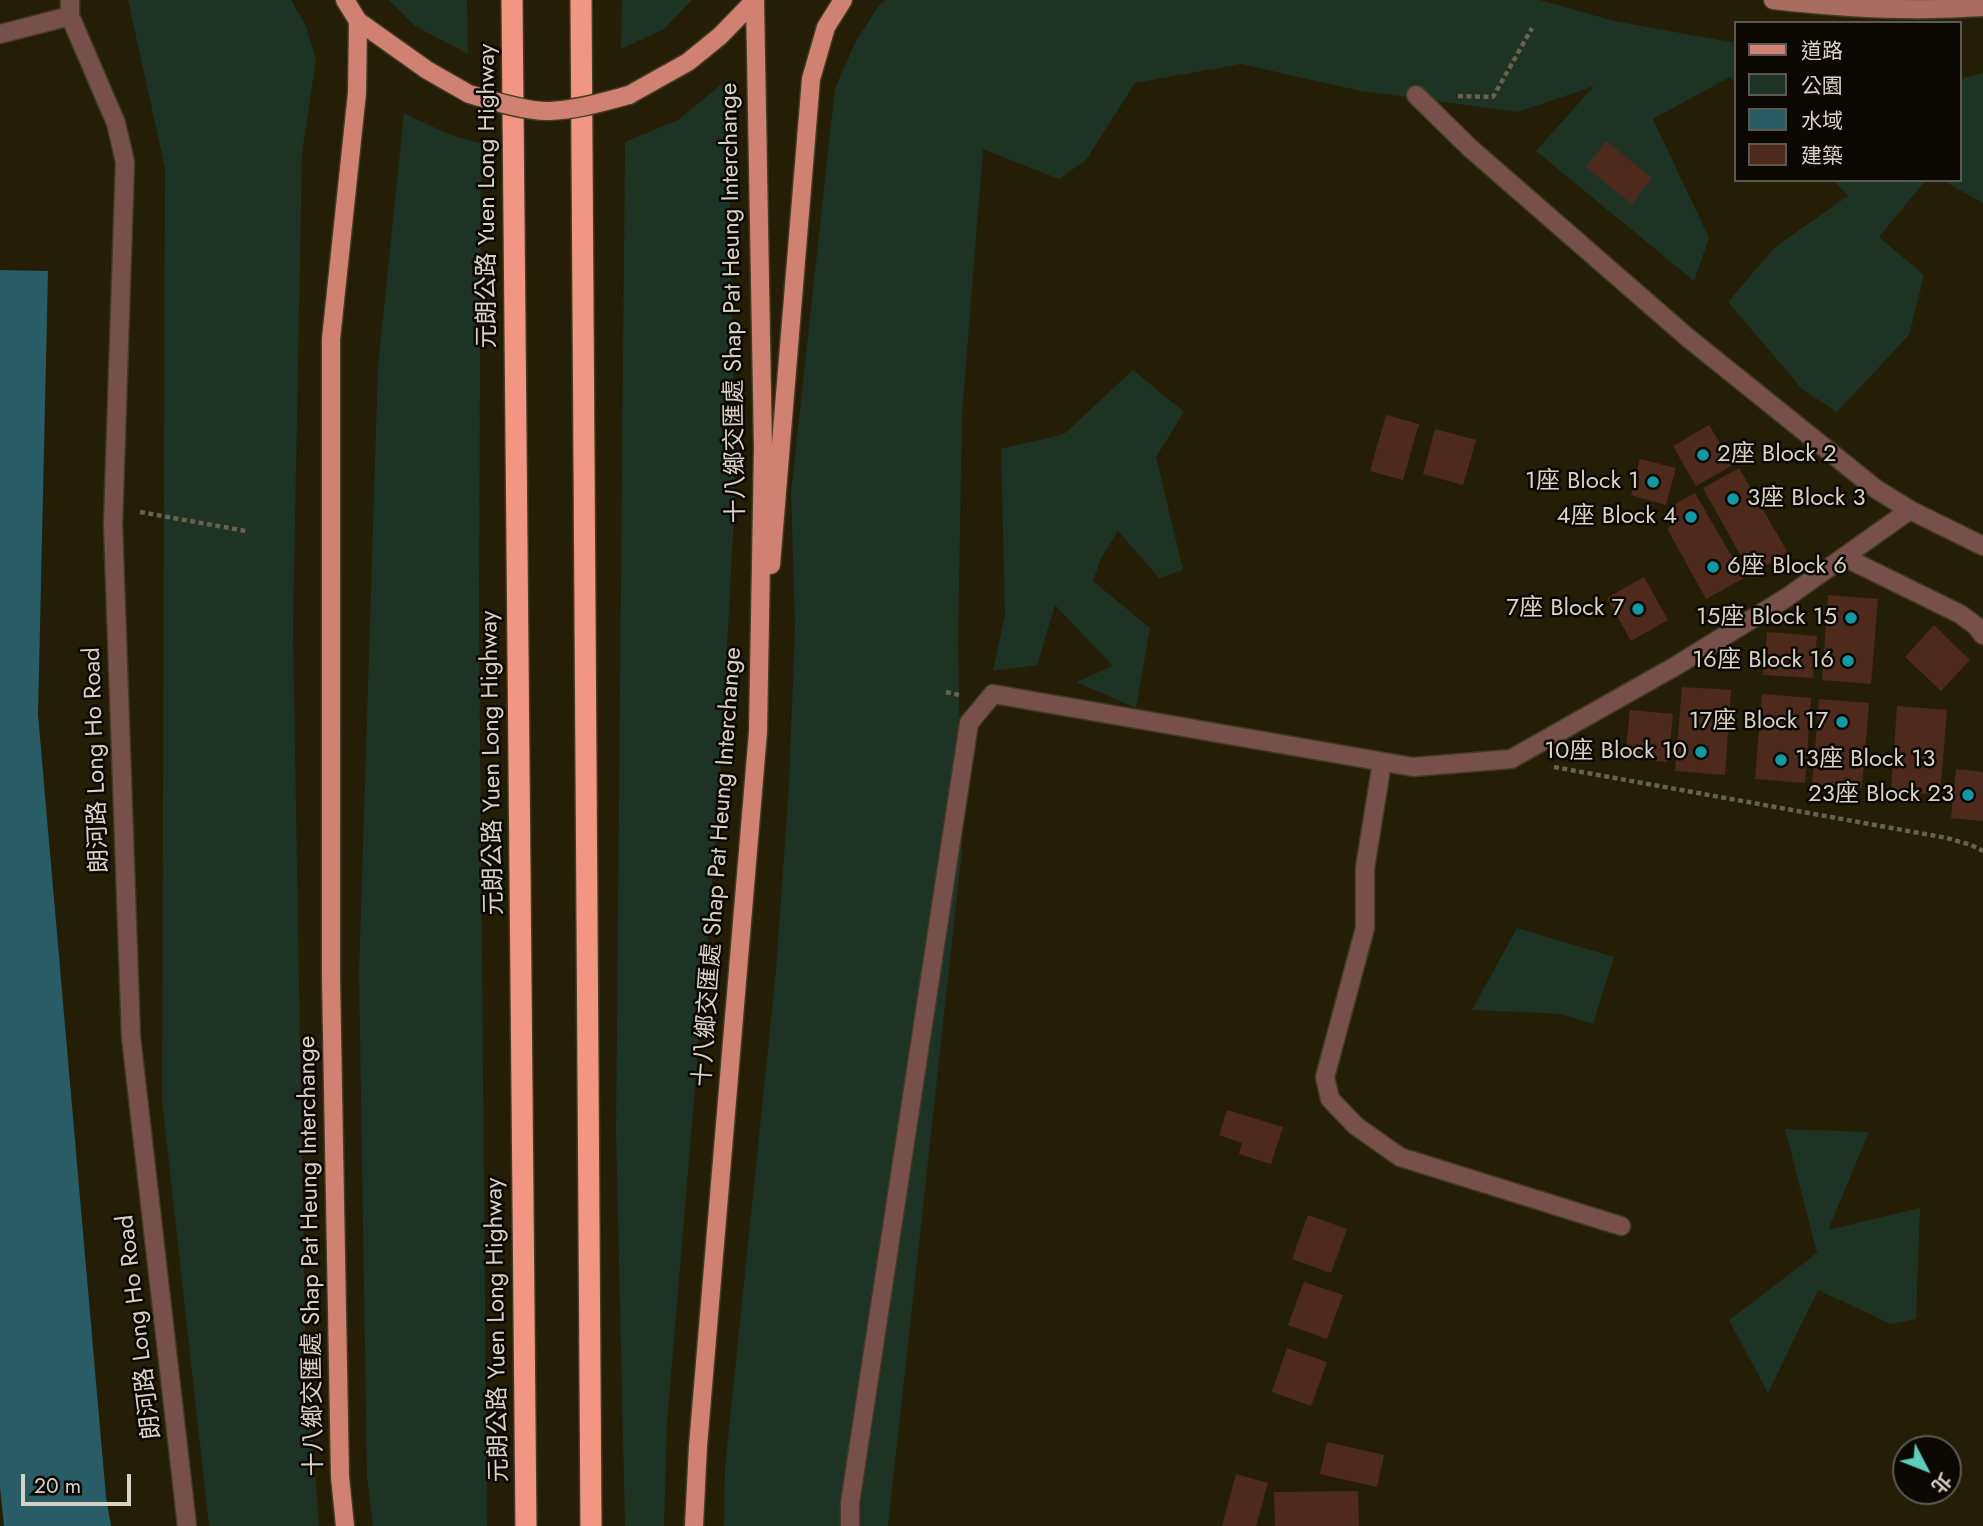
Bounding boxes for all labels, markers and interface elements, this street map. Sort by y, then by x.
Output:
legend [1734,21,1962,182]
text: 道路 [1801,36,1843,66]
street label: 元朗公路 Yuen Long Highway [474,44,502,348]
text: 公園 [1801,71,1843,101]
street label: 十八鄉交匯處 Shap Pat Heung Interchange [716,82,752,524]
text: 水域 [1801,106,1843,136]
text: 建築 [1801,141,1843,171]
place label: 2座 Block 2 [1717,441,1837,469]
marker: 2座 Block 2 [1695,447,1711,463]
place label: 1座 Block 1 [1525,468,1639,496]
marker: 1座 Block 1 [1645,474,1661,490]
place label: 3座 Block 3 [1747,485,1866,513]
marker: 3座 Block 3 [1725,491,1741,507]
place label: 4座 Block 4 [1557,503,1677,531]
marker: 4座 Block 4 [1683,509,1699,525]
place label: 6座 Block 6 [1727,553,1847,581]
marker: 6座 Block 6 [1705,559,1721,575]
place label: 7座 Block 7 [1506,595,1624,623]
marker: 7座 Block 7 [1630,601,1646,617]
place label: 15座 Block 15 [1696,604,1837,632]
street label: 元朗公路 Yuen Long Highway [476,610,510,916]
marker: 15座 Block 15 [1843,610,1859,626]
street label: 十八鄉交匯處 Shap Pat Heung Interchange [689,646,749,1088]
street label: 朗河路 Long Ho Road [79,647,115,873]
place label: 16座 Block 16 [1692,647,1834,675]
marker: 16座 Block 16 [1840,653,1856,669]
place label: 17座 Block 17 [1689,708,1828,736]
marker: 17座 Block 17 [1834,714,1850,730]
place label: 10座 Block 10 [1544,738,1687,766]
marker: 10座 Block 10 [1693,744,1709,760]
place label: 13座 Block 13 [1795,746,1935,774]
marker: 13座 Block 13 [1773,752,1789,768]
place label: 23座 Block 23 [1808,781,1954,809]
marker: 23座 Block 23 [1960,787,1976,803]
street label: 十八鄉交匯處 Shap Pat Heung Interchange [294,1035,330,1477]
street label: 元朗公路 Yuen Long Highway [481,1177,515,1483]
street label: 朗河路 Long Ho Road [112,1213,168,1441]
north arrow [1892,1435,1962,1505]
scale bar [24,1460,135,1504]
text: 北 [1925,1467,1958,1499]
text: 20 m [34,1471,81,1501]

